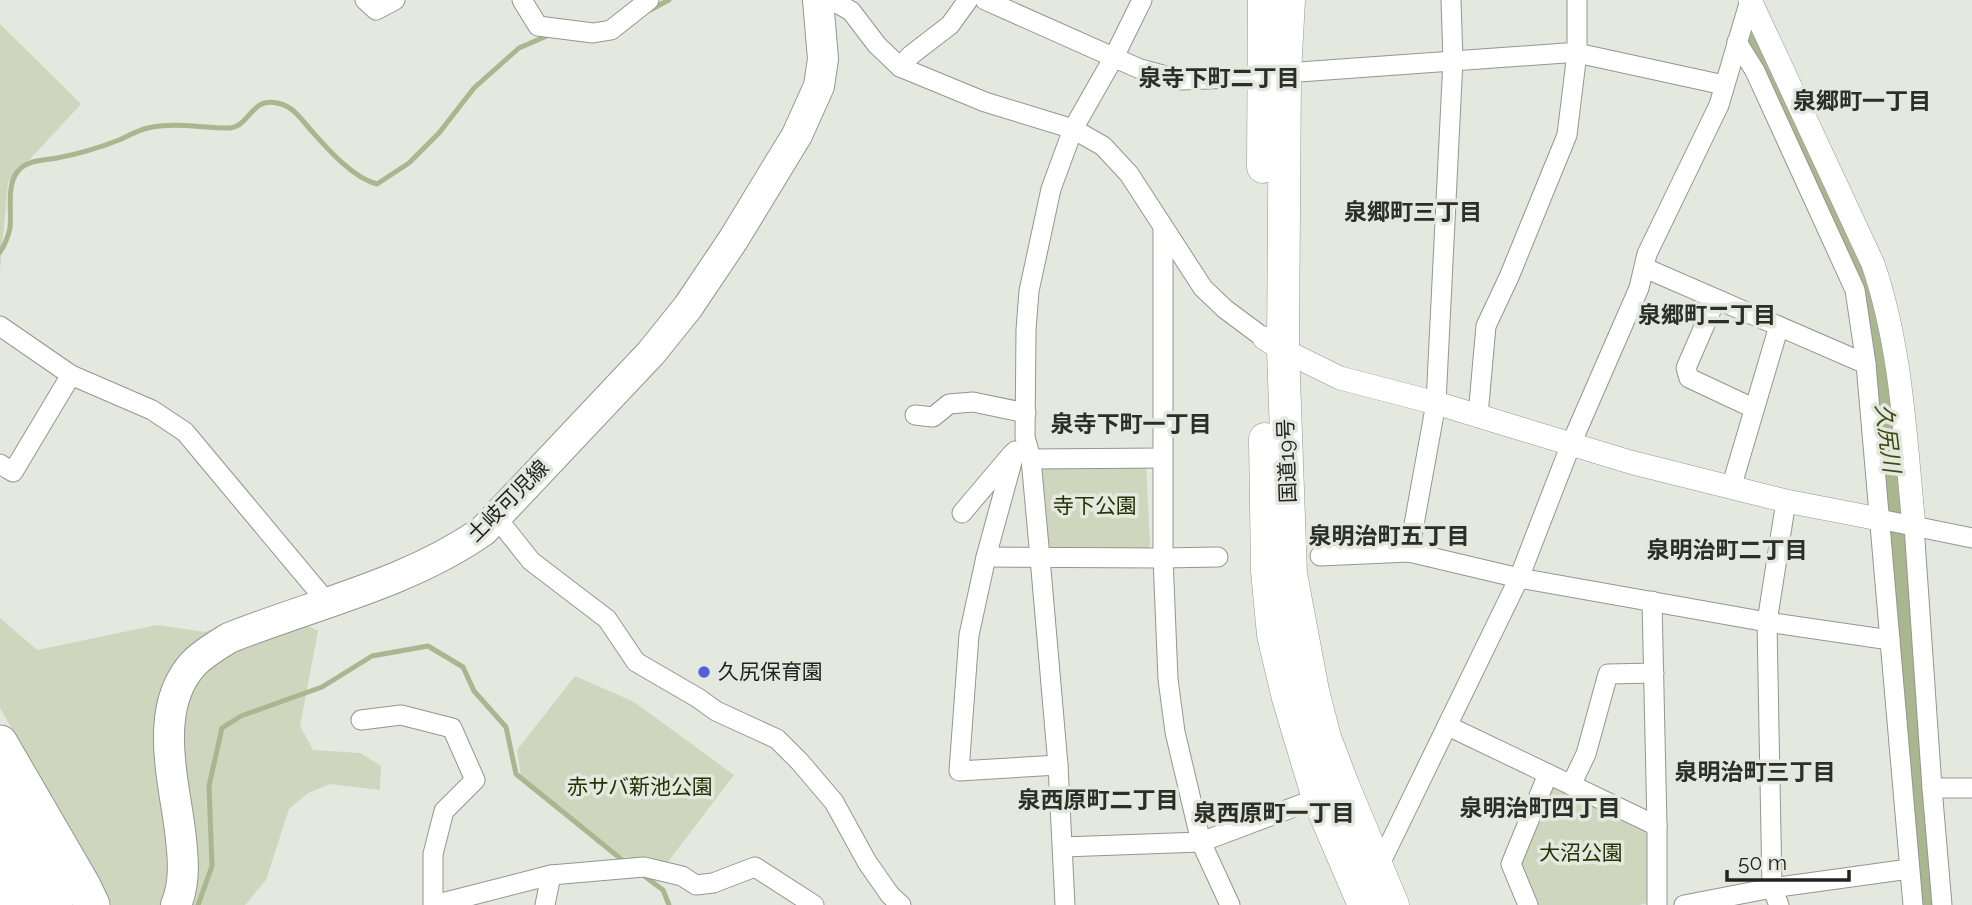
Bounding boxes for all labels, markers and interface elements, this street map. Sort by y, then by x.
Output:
district label: 泉寺下町二丁目 [1139,64,1300,91]
district label: 泉郷町一丁目 [1793,87,1931,114]
district label: 泉郷町三丁目 [1344,198,1482,225]
district label: 泉郷町二丁目 [1638,301,1776,328]
water label: 久尻川 [1871,402,1906,477]
district label: 泉寺下町一丁目 [1051,410,1212,437]
street label: 国道19号 [1273,418,1300,504]
street label: 土岐可児線 [462,455,554,547]
park label: 寺下公園 [1053,493,1137,518]
district label: 泉明治町五丁目 [1309,522,1470,549]
district label: 泉明治町二丁目 [1647,536,1808,563]
place label: 久尻保育園 [718,659,823,684]
marker: 久尻保育園 [696,664,712,680]
district label: 泉明治町三丁目 [1675,758,1836,785]
park label: 赤サバ新池公園 [567,774,713,799]
district label: 泉西原町二丁目 [1018,786,1179,813]
district label: 泉明治町四丁目 [1460,794,1621,821]
district label: 泉西原町一丁目 [1194,799,1355,826]
scale bar [1727,838,1850,882]
park label: 大沼公園 [1539,840,1623,865]
text: 50 m [1738,850,1787,875]

